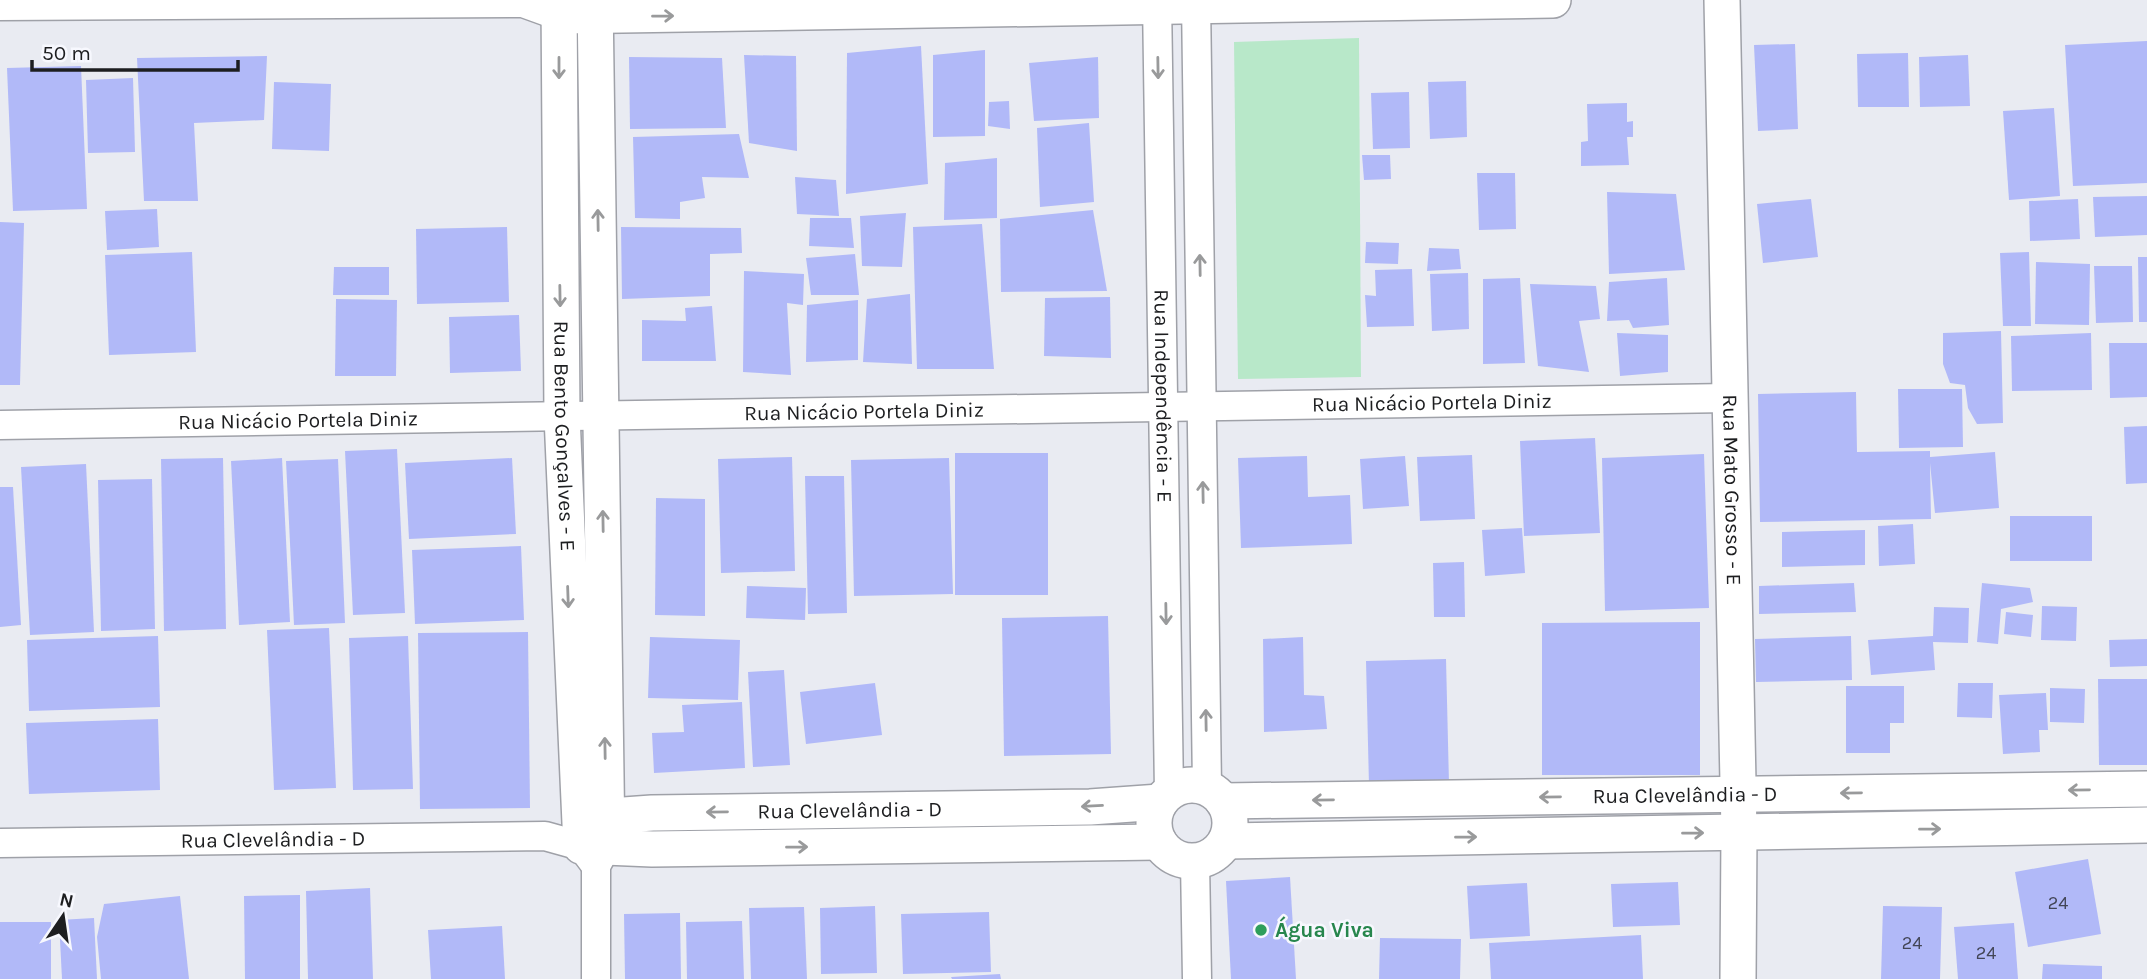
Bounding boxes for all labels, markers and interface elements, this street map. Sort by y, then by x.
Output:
one-way arrow [651,9,674,23]
scale bar [32,28,238,72]
text: 50 m [42,41,91,65]
one-way arrow [552,56,566,79]
one-way arrow [1151,56,1165,79]
one-way arrow [591,208,605,231]
one-way arrow [1193,254,1207,277]
one-way arrow [553,284,567,307]
street label: Rua Independência - E [1149,289,1177,503]
street label: Rua Bento Gonçalves - E [549,321,580,552]
street label: Rua Nicácio Portela Diniz [1312,389,1552,417]
street label: Rua Mato Grosso - E [1718,394,1746,586]
street label: Rua Nicácio Portela Diniz [744,398,984,425]
street label: Rua Nicácio Portela Diniz [178,406,418,434]
one-way arrow [1196,481,1210,504]
one-way arrow [596,509,609,532]
one-way arrow [562,585,575,608]
one-way arrow [1160,602,1173,625]
one-way arrow [1199,709,1213,732]
one-way arrow [599,737,612,760]
street label: Rua Clevelândia - D [1592,782,1777,808]
one-way arrow [2068,783,2091,797]
one-way arrow [1840,786,1863,800]
one-way arrow [1539,790,1562,804]
one-way arrow [1312,793,1335,807]
street label: Rua Clevelândia - D [757,797,942,824]
one-way arrow [1081,800,1104,813]
one-way arrow [706,805,729,819]
one-way arrow [1918,822,1941,836]
street label: Rua Clevelândia - D [180,826,365,853]
one-way arrow [1681,826,1704,840]
one-way arrow [1454,830,1477,844]
one-way arrow [786,840,809,854]
north arrow [28,881,98,951]
text: N [57,888,76,913]
house number: 24 [2048,892,2068,914]
place label: Água Viva [1275,916,1374,942]
marker: Água Viva [1253,922,1269,938]
house number: 24 [1902,932,1922,954]
house number: 24 [1976,942,1996,964]

